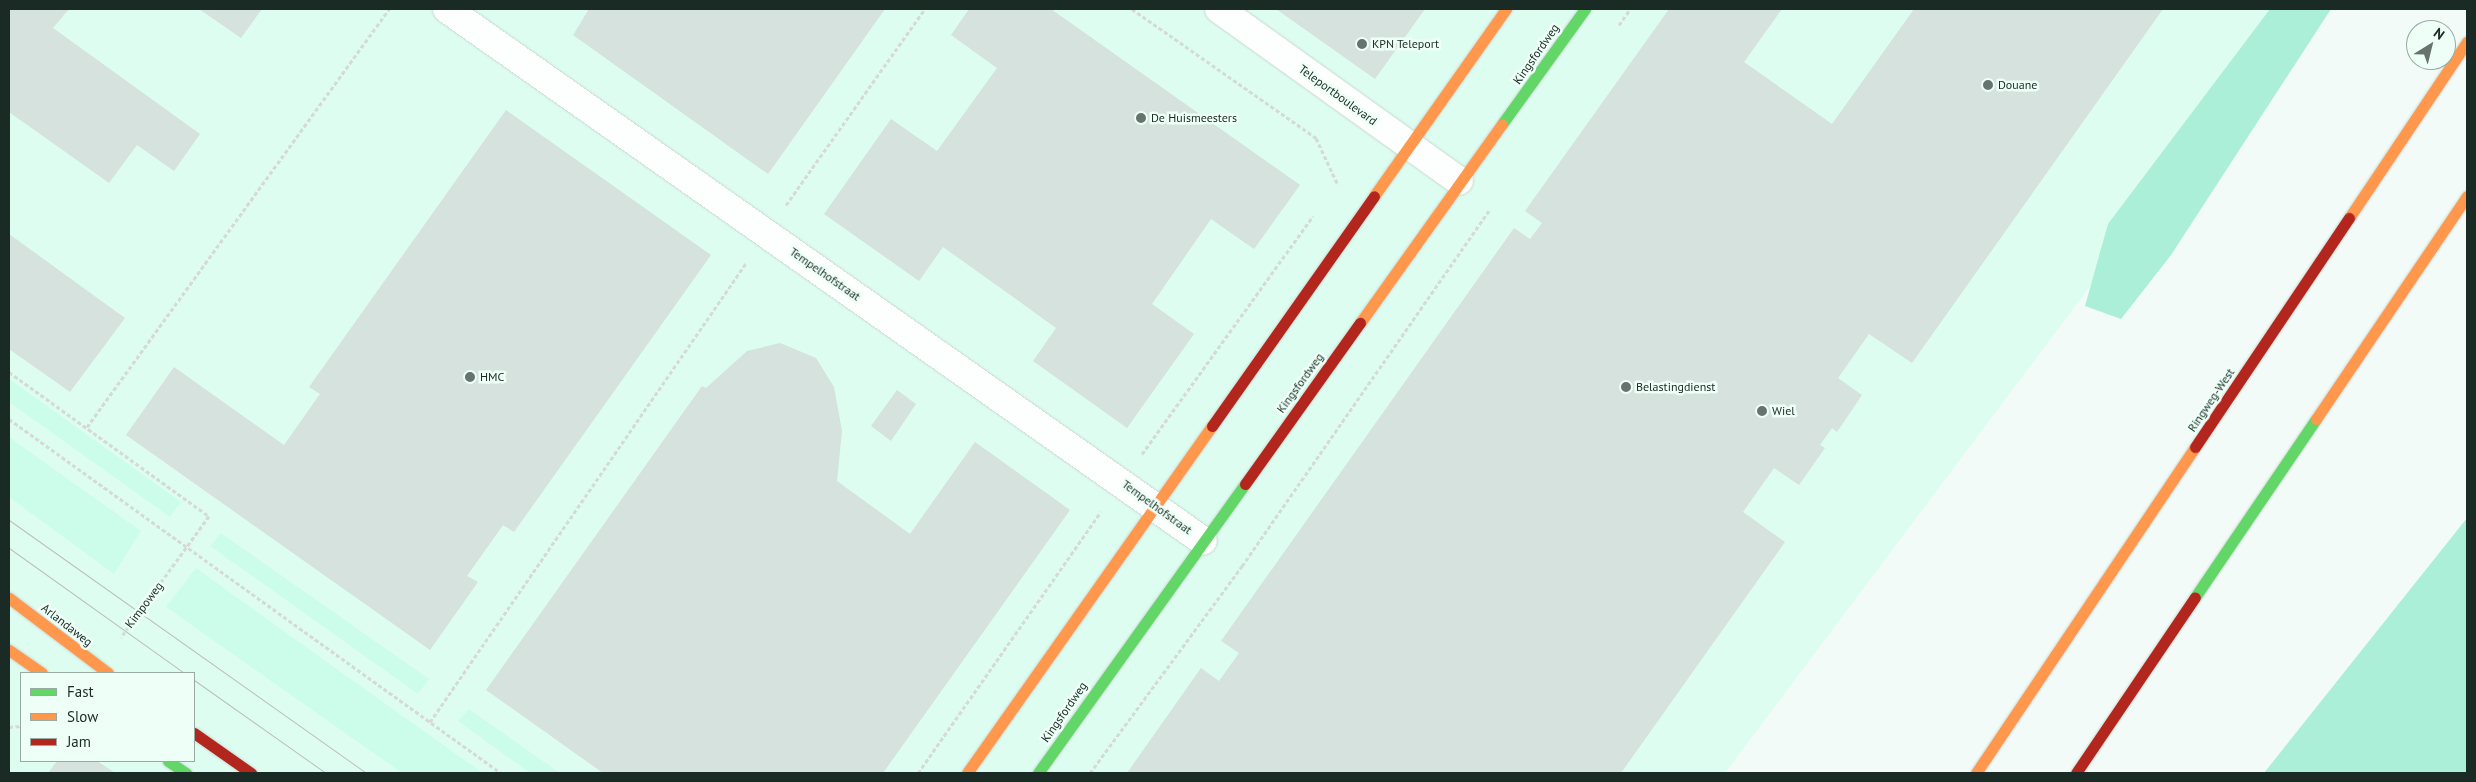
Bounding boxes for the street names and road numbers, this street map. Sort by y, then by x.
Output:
street label: Kingsfordweg [1510,21,1562,87]
street label: Teleportboulevard [1296,62,1380,128]
street label: Tempelhofstraat [787,244,863,304]
street label: Kingsfordweg [1273,350,1327,416]
street label: Ringweg-West [2185,366,2237,434]
street label: Tempelhofstraat [1119,477,1195,537]
street label: Kimpoweg [122,579,166,631]
street label: Arlandaweg [39,601,95,649]
street label: Kingsfordweg [1038,679,1090,745]

